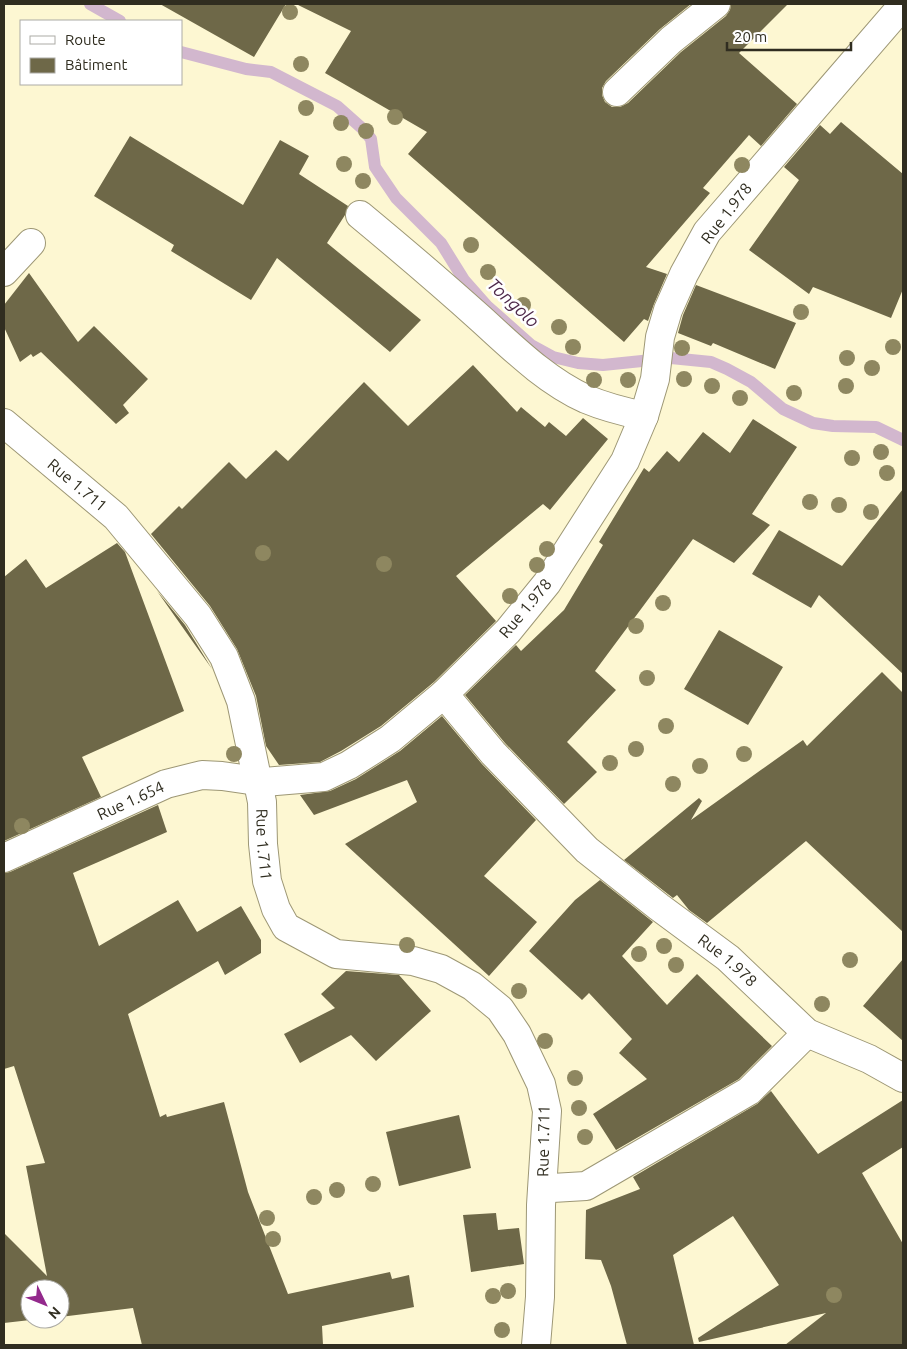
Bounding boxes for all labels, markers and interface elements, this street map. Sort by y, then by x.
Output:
legend [20,20,182,85]
scale bar [727,20,851,52]
text: 20 m [734,28,767,45]
text: Route [65,31,106,48]
text: Bâtiment [65,56,128,73]
street label: Rue 1.978 [697,179,755,247]
water label: Tongolo [484,274,544,331]
street label: Rue 1.711 [44,455,111,515]
street label: Rue 1.978 [495,575,555,641]
street label: Rue 1.654 [94,777,167,823]
street label: Rue 1.711 [253,808,276,881]
street label: Rue 1.978 [695,930,761,990]
street label: Rue 1.711 [533,1105,553,1177]
north arrow [20,1279,70,1329]
text: N [45,1304,64,1322]

